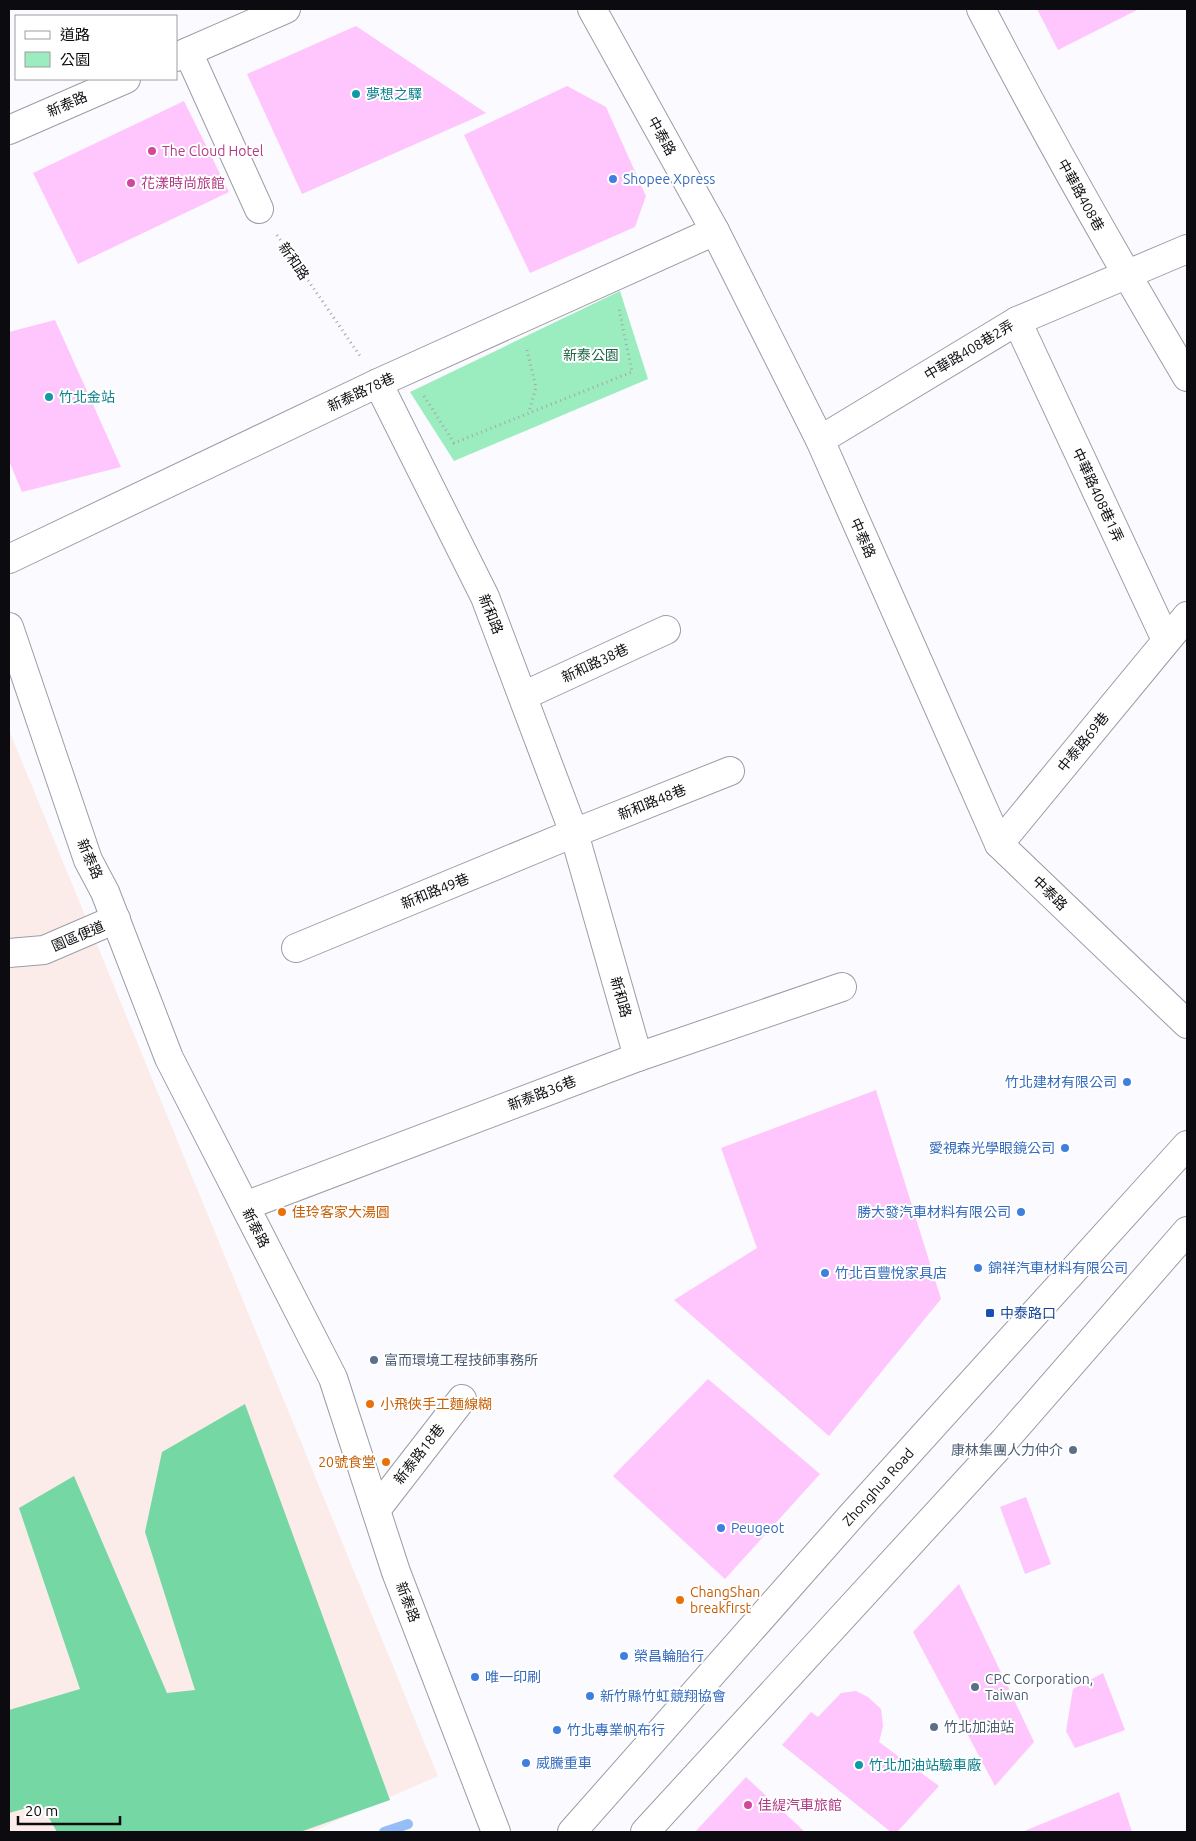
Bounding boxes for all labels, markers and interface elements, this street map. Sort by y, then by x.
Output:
legend [15,15,178,80]
text: 道路 [60,26,90,43]
text: 公園 [60,51,90,68]
place label: 夢想之驛 [366,86,422,102]
street label: 新泰路 [45,88,89,120]
marker: 夢想之驛 [350,88,362,100]
street label: 中泰路 [645,114,679,158]
place label: The Cloud Hotel [162,143,264,159]
marker: The Cloud Hotel [146,145,158,157]
street label: 中華路408巷 [1055,156,1107,234]
place label: Shopee Xpress [623,171,715,187]
marker: Shopee Xpress [607,173,619,185]
place label: 花漾時尚旅館 [141,175,225,191]
marker: 花漾時尚旅館 [125,177,137,189]
street label: 新和路 [276,239,312,283]
street label: 中華路408巷2弄 [921,317,1017,383]
park label: 新泰公園 [563,347,619,363]
street label: 新泰路78巷 [325,370,397,414]
place label: 竹北金站 [59,389,115,405]
marker: 竹北金站 [43,391,55,403]
street label: 中華路408巷1弄 [1069,446,1127,544]
street label: 中泰路 [847,516,879,560]
street label: 新和路 [476,592,506,636]
street label: 新和路38巷 [559,641,631,685]
street label: 中泰路69巷 [1054,709,1112,775]
street label: 新和路48巷 [616,781,688,823]
street label: 新泰路 [74,837,106,881]
street label: 新和路49巷 [399,870,471,912]
street label: 中泰路 [1029,873,1071,913]
street label: 園區便道 [49,918,107,954]
street label: 新和路 [608,975,634,1019]
street label: 新泰路36巷 [506,1073,578,1113]
place label: 竹北建材有限公司 [1005,1074,1117,1090]
marker: 竹北建材有限公司 [1121,1076,1133,1088]
place label: 愛視森光學眼鏡公司 [929,1140,1055,1156]
marker: 愛視森光學眼鏡公司 [1059,1142,1071,1154]
place label: 佳玲客家大湯圓 [292,1204,390,1220]
place label: 勝大發汽車材料有限公司 [857,1204,1011,1220]
street label: 新泰路 [239,1206,273,1250]
marker: 佳玲客家大湯圓 [276,1206,288,1218]
marker: 勝大發汽車材料有限公司 [1015,1206,1027,1218]
place label: 錦祥汽車材料有限公司 [988,1260,1128,1276]
marker: 錦祥汽車材料有限公司 [972,1262,984,1274]
place label: 竹北百豐悅家具店 [835,1265,947,1281]
marker: 竹北百豐悅家具店 [819,1267,831,1279]
place label: 中泰路口 [1000,1305,1056,1321]
marker: 中泰路口 [984,1307,996,1319]
place label: 富而環境工程技師事務所 [384,1352,538,1368]
marker: 富而環境工程技師事務所 [368,1354,380,1366]
place label: 小飛俠手工麵線糊 [380,1396,492,1412]
marker: 小飛俠手工麵線糊 [364,1398,376,1410]
street label: 新泰路18巷 [391,1421,447,1487]
place label: 康林集團人力仲介 [951,1442,1063,1458]
marker: 康林集團人力仲介 [1067,1444,1079,1456]
street label: Zhonghua Road [839,1445,917,1529]
place label: 20號食堂 [318,1454,376,1470]
marker: 20號食堂 [380,1456,392,1468]
place label: Peugeot [731,1520,785,1536]
marker: Peugeot [715,1522,727,1534]
street label: 新泰路 [393,1580,423,1624]
place label: ChangShan breakfirst [690,1584,760,1616]
marker: ChangShan breakfirst [674,1594,686,1606]
place label: 榮昌輪胎行 [634,1648,704,1664]
marker: 榮昌輪胎行 [618,1650,630,1662]
place label: 唯一印刷 [485,1669,541,1685]
marker: 唯一印刷 [469,1671,481,1683]
place label: CPC Corporation, Taiwan [985,1671,1093,1703]
marker: CPC Corporation, Taiwan [969,1681,981,1693]
place label: 新竹縣竹虹競翔協會 [600,1688,726,1704]
marker: 新竹縣竹虹競翔協會 [584,1690,596,1702]
place label: 竹北加油站 [944,1719,1014,1735]
marker: 竹北加油站 [928,1721,940,1733]
place label: 竹北專業帆布行 [567,1722,665,1738]
marker: 竹北專業帆布行 [551,1724,563,1736]
place label: 威騰重車 [536,1755,592,1771]
marker: 威騰重車 [520,1757,532,1769]
place label: 竹北加油站驗車廠 [869,1757,981,1773]
marker: 竹北加油站驗車廠 [853,1759,865,1771]
scale bar [18,1794,120,1826]
place label: 佳緹汽車旅館 [758,1797,842,1813]
marker: 佳緹汽車旅館 [742,1799,754,1811]
text: 20 m [25,1802,58,1819]

